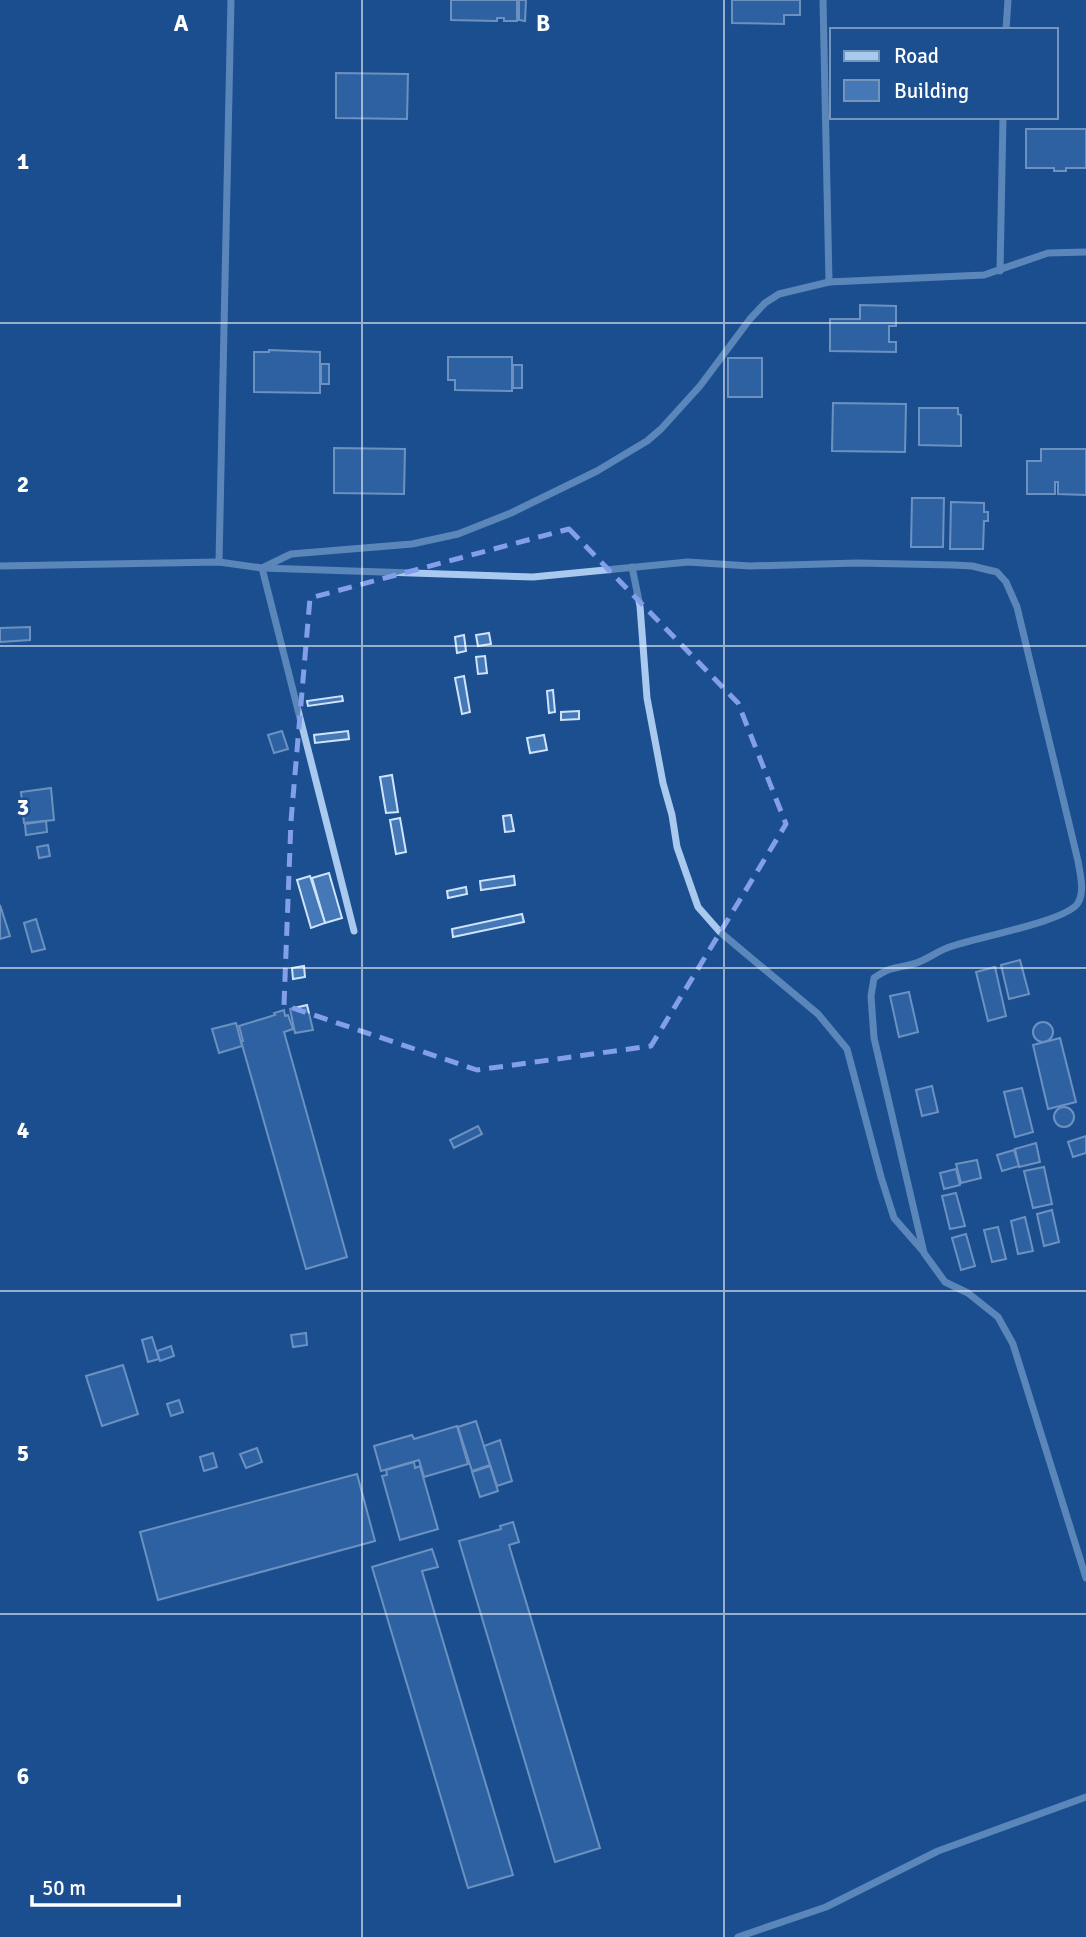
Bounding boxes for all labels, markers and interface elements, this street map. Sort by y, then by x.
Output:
text: A [174,9,189,38]
text: B [536,9,550,38]
legend [830,28,1058,119]
text: Road [894,43,939,69]
text: Building [894,78,969,104]
text: 1 [17,147,29,176]
text: 2 [17,470,29,499]
text: 3 [17,793,29,822]
text: 4 [17,1116,29,1145]
text: 5 [17,1439,29,1468]
text: 6 [17,1762,29,1791]
scale bar [32,1864,178,1908]
text: 50 m [42,1875,86,1901]

